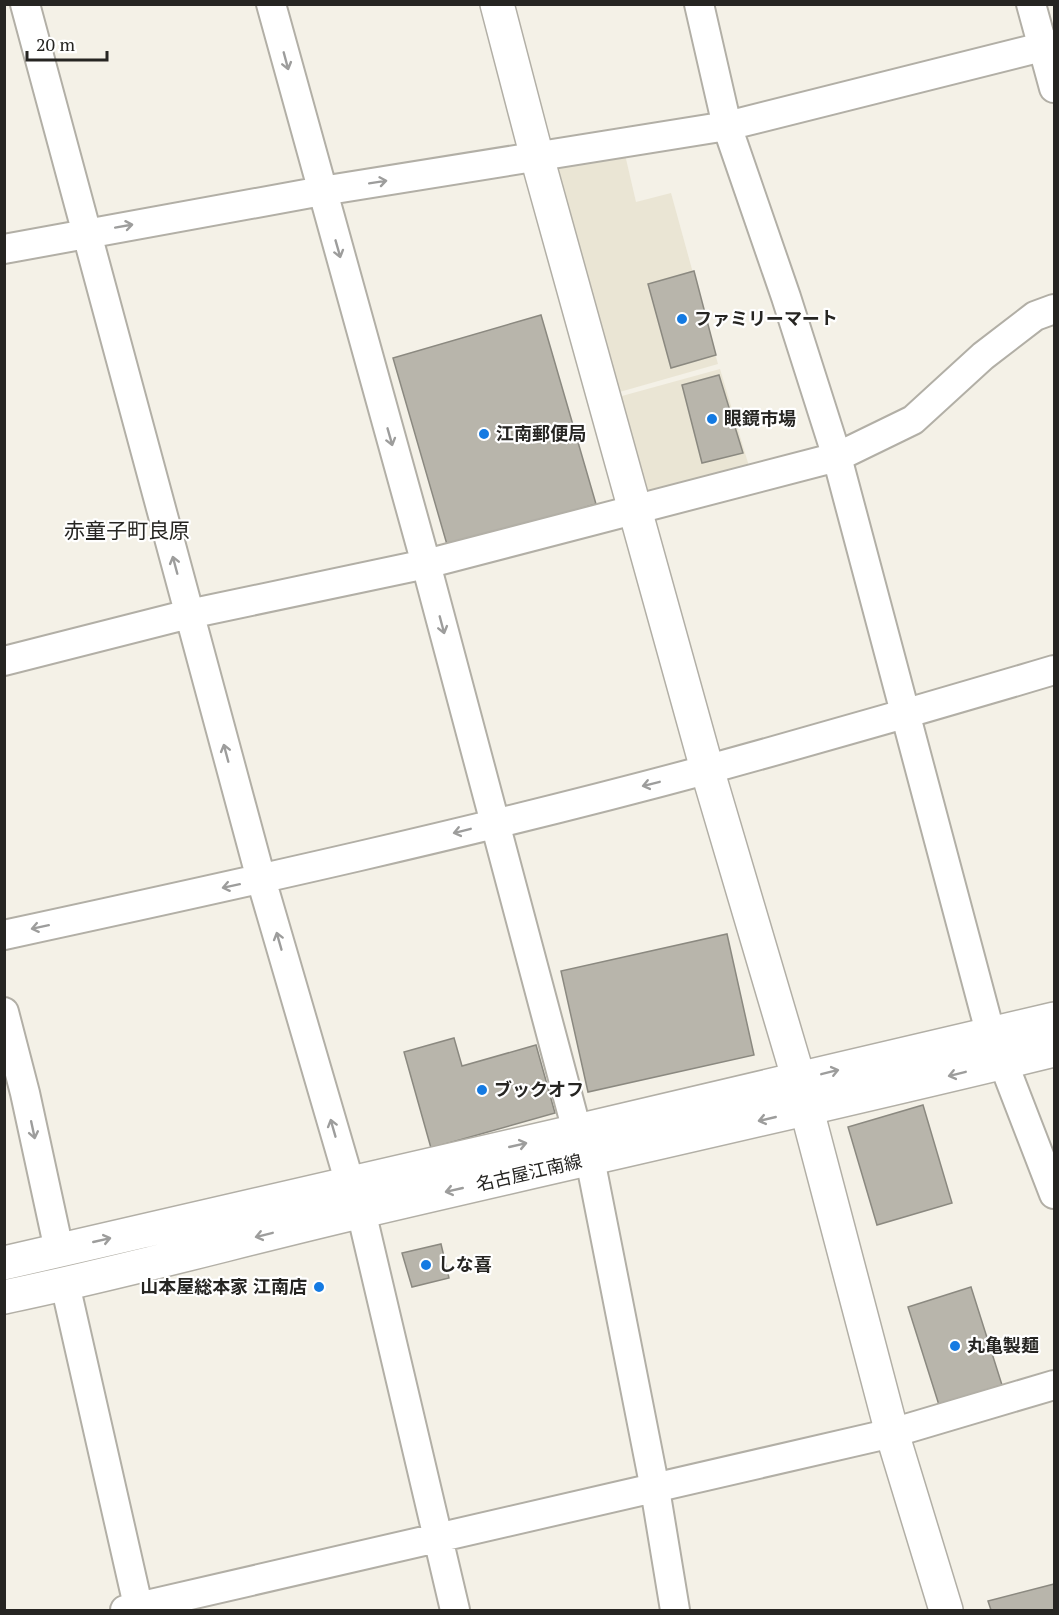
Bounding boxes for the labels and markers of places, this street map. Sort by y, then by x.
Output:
place label: ファミリーマート [694,306,838,330]
marker: ファミリーマート [675,312,689,326]
place label: 眼鏡市場 [724,406,796,430]
marker: 眼鏡市場 [705,412,719,426]
place label: 江南郵便局 [496,421,586,445]
marker: 江南郵便局 [477,427,491,441]
place label: ブックオフ [494,1077,584,1101]
marker: ブックオフ [475,1083,489,1097]
place label: しな喜 [438,1252,492,1276]
marker: しな喜 [419,1258,433,1272]
place label: 山本屋総本家 江南店 [140,1274,307,1298]
marker: 山本屋総本家 江南店 [312,1280,326,1294]
place label: 丸亀製麺 [967,1333,1039,1357]
marker: 丸亀製麺 [948,1339,962,1353]

